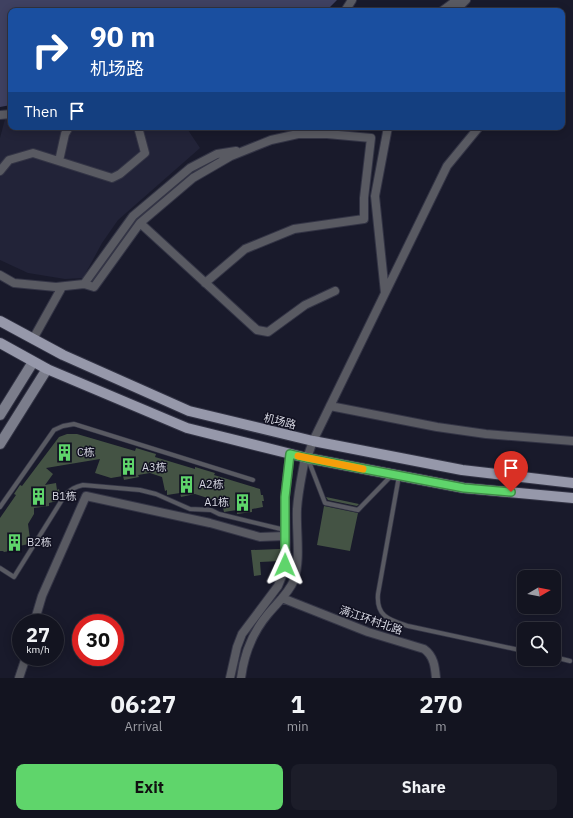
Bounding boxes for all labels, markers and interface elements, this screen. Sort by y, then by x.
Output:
text: 90 m [90,18,155,55]
icon: right [24,24,76,76]
text: 机场路 [90,57,144,80]
icon: arrive [66,100,88,122]
text: Then [24,102,58,121]
street label: 机场路 [262,410,298,432]
building icon: C栋 [54,442,74,462]
place label: C栋 [77,445,95,459]
pin [494,451,528,492]
building icon: A3栋 [119,457,139,477]
icon: arrive [500,457,522,479]
place label: A3栋 [142,460,167,474]
building icon: A2栋 [176,474,196,494]
place label: A2栋 [199,477,224,491]
building icon: B1栋 [29,486,49,506]
place label: B1栋 [52,489,77,503]
building icon: A1栋 [232,492,252,512]
place label: A1栋 [204,495,229,509]
building icon: B2栋 [4,532,24,552]
place label: B2栋 [27,535,52,549]
position arrow [264,544,306,586]
north arrow [517,570,561,614]
map controls [517,570,561,666]
street label: 满江环村北路 [338,603,404,637]
speed limit sign: 30 [72,614,124,666]
text: 27 [26,621,50,648]
button: search [517,622,561,666]
text: km/h [26,643,50,656]
text: 06:27 [111,688,176,720]
text: 1 [290,688,305,720]
text: 270 [419,688,462,720]
text: Arrival [124,718,162,735]
text: min [287,718,309,735]
text: m [435,718,446,735]
button: Exit [16,764,283,810]
button: Share [291,764,557,810]

